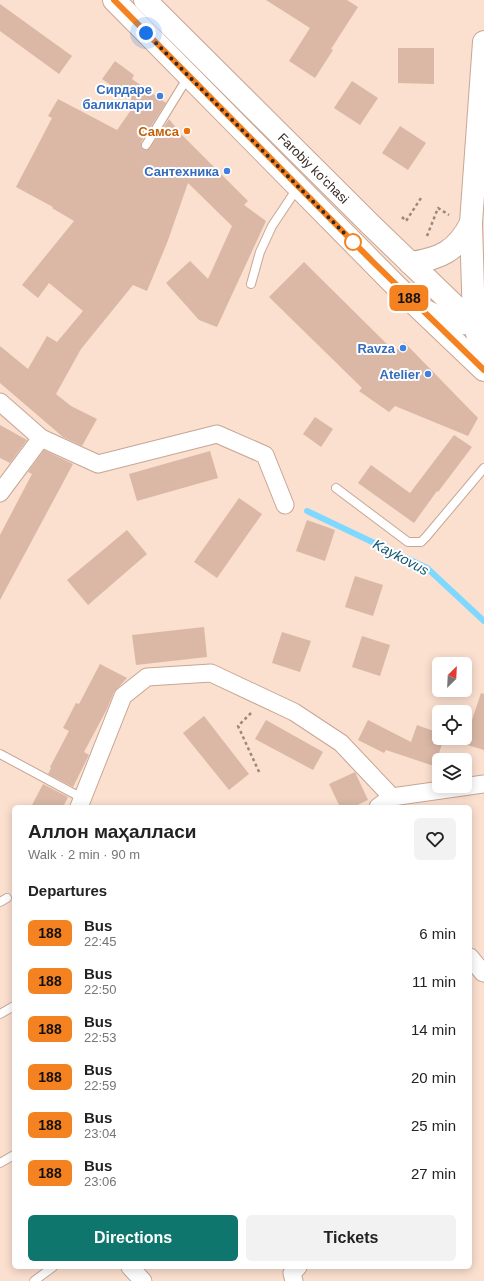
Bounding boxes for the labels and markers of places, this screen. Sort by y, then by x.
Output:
place label: Сирдаре баликлари [82,82,152,112]
marker: Сирдаре баликлари [155,91,165,101]
place label: Самса [138,124,180,139]
marker: Самса [182,126,192,136]
place label: Сантехника [144,164,220,179]
marker: Сантехника [222,166,232,176]
unlabelled marker [344,233,362,251]
place label: Ravza [357,341,396,356]
marker: Ravza [398,343,408,353]
place label: Atelier [380,367,420,382]
marker: Atelier [423,369,433,379]

